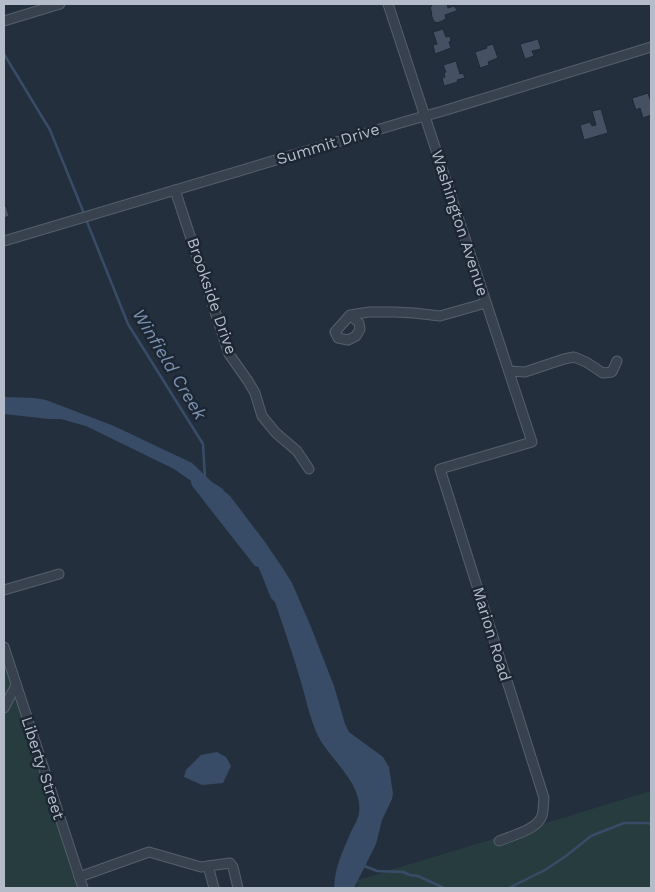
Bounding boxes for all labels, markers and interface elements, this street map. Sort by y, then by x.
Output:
street label: Summit Drive [274,119,382,169]
street label: Washington Avenue [427,148,493,298]
street label: Brookside Drive [183,235,241,357]
water label: Winfield Creek [129,305,212,424]
street label: Marion Road [469,585,515,683]
street label: Liberty Street [17,714,69,822]

